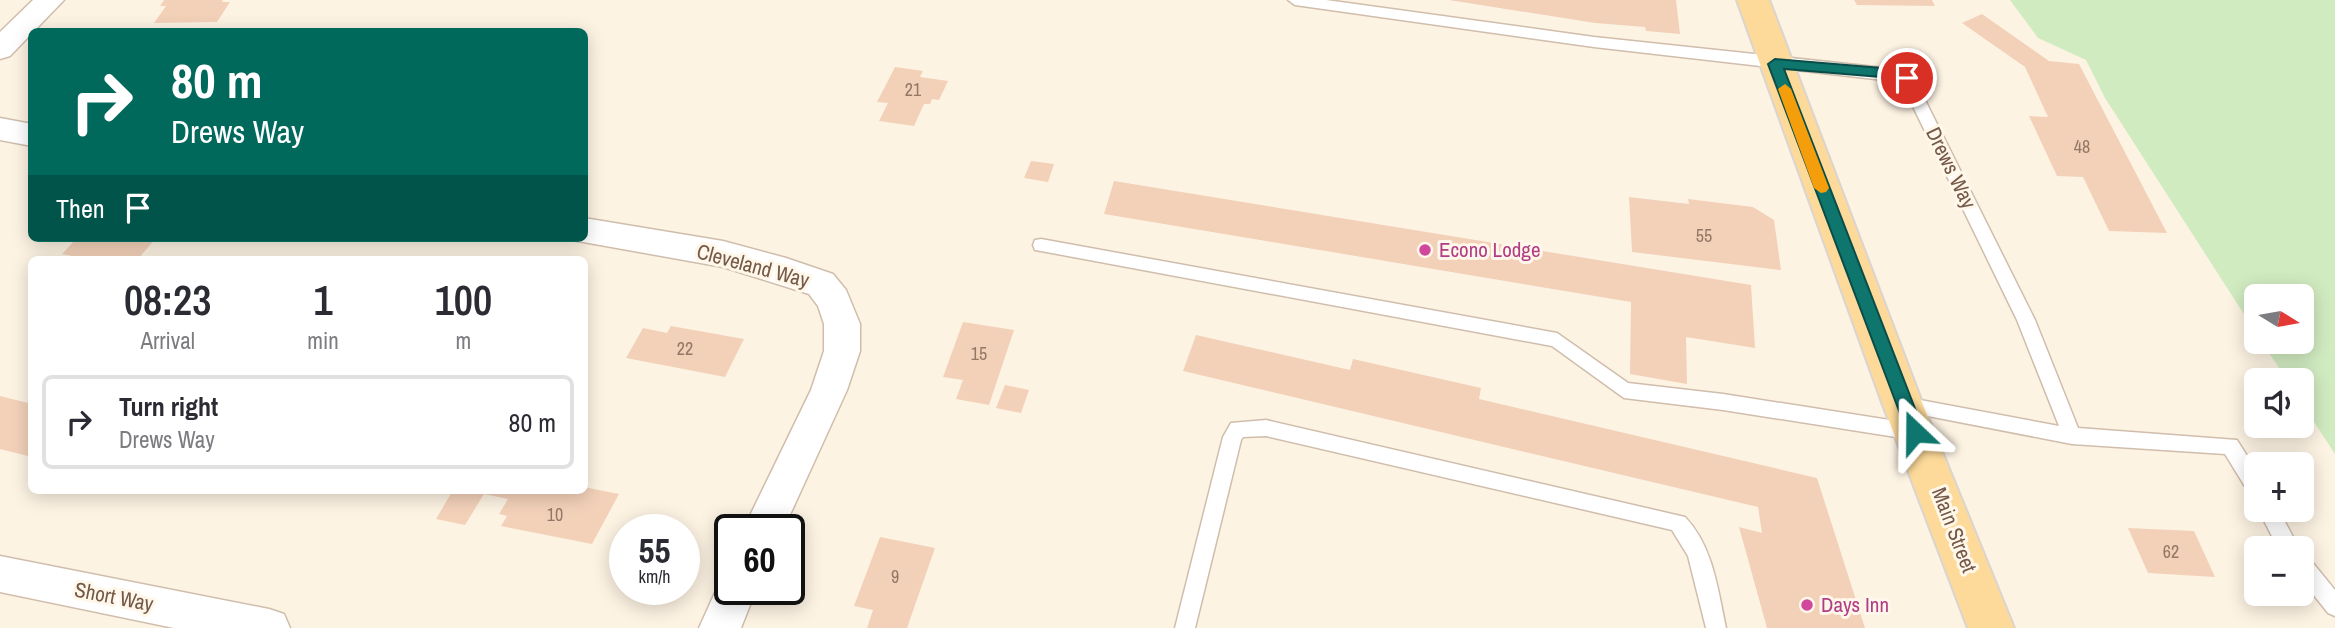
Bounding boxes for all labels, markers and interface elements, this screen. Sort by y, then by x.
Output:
text: 80 m [171,47,263,113]
pin [1877,48,1937,108]
icon: right [56,56,147,147]
icon: arrive [1888,59,1926,97]
house number: 21 [905,77,922,102]
text: Drews Way [171,110,304,153]
street label: Drews Way [1919,122,1984,214]
house number: 48 [2074,134,2090,159]
icon: arrive [119,189,157,227]
text: Then [56,191,105,226]
house number: 55 [1696,223,1712,248]
place label: Econo Lodge [1439,235,1541,264]
street label: Cleveland Way [694,237,813,295]
marker: Econo Lodge [1417,242,1433,258]
text: 08:23 [124,272,211,328]
text: 1 [313,272,333,328]
text: 100 [435,272,492,328]
north arrow [2244,284,2314,354]
map controls [2244,284,2314,606]
text: Arrival [140,325,195,356]
text: min [307,325,339,356]
text: m [456,325,471,356]
house number: 22 [677,336,693,361]
house number: 15 [971,341,987,366]
button: sound [2244,368,2314,438]
text: Turn right [119,389,218,424]
position arrow [1878,395,1952,469]
icon: right [60,403,98,441]
text: 80 m [509,405,556,440]
text: Drews Way [119,424,215,455]
button: + [2244,452,2314,522]
street label: Main Street [1925,483,1984,577]
house number: 10 [547,502,563,527]
speed limit sign: 60 [714,514,805,605]
text: 55 [639,527,670,574]
button: − [2244,536,2314,606]
house number: 62 [2163,539,2179,564]
text: km/h [639,564,671,589]
house number: 9 [891,564,899,589]
street label: Short Way [72,575,156,618]
place label: Days Inn [1821,590,1889,619]
marker: Days Inn [1799,597,1815,613]

